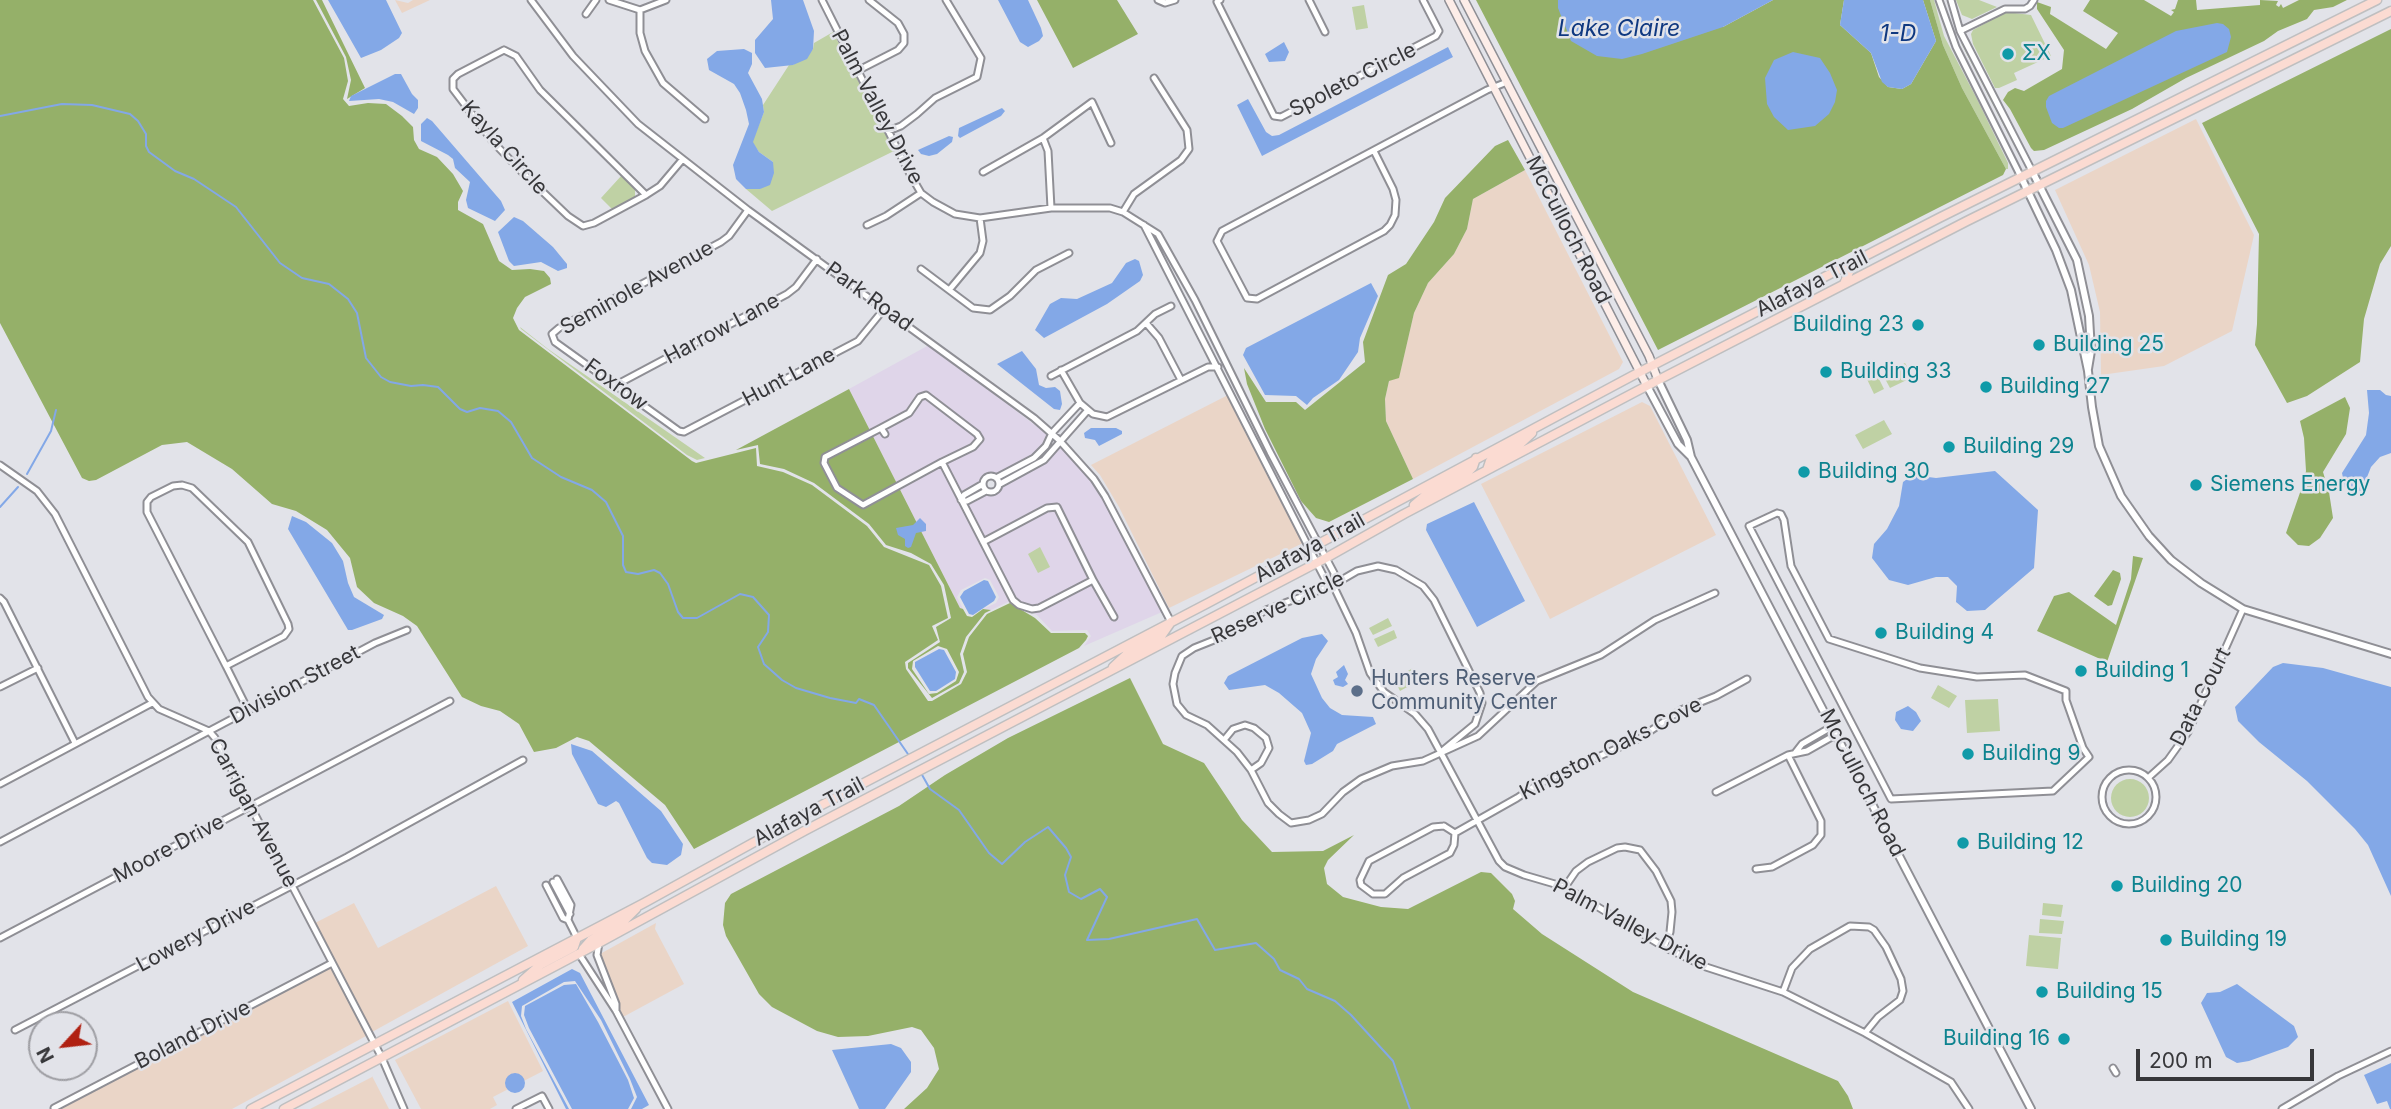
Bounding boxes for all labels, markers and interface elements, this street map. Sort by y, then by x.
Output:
water label: Lake Claire [1558,15,1680,43]
water label: 1-D [1880,20,1916,48]
street label: Palm Valley Drive [826,25,928,189]
street label: Spoleto Circle [1285,37,1421,123]
place label: ΣΧ [2022,41,2051,67]
marker: ΣΧ [2000,46,2016,62]
street label: Kayla Circle [455,96,553,200]
street label: McCulloch Road [1520,152,1616,308]
street label: Seminole Avenue [556,235,718,341]
street label: Alafaya Trail [1752,245,1872,323]
street label: Park Road [821,257,917,337]
street label: Harrow Lane [660,288,784,370]
place label: Building 23 [1793,312,1904,338]
marker: Building 23 [1910,317,1926,333]
place label: Building 25 [2053,332,2164,358]
marker: Building 25 [2031,337,2047,353]
street label: Hunt Lane [738,342,840,412]
street label: Foxrow [579,354,653,416]
place label: Building 33 [1840,359,1951,385]
marker: Building 33 [1818,364,1834,380]
place label: Building 27 [2000,374,2110,400]
marker: Building 27 [1978,379,1994,395]
place label: Building 29 [1963,434,2074,460]
marker: Building 29 [1941,439,1957,455]
place label: Building 30 [1818,459,1930,485]
marker: Building 30 [1796,464,1812,480]
place label: Siemens Energy [2210,472,2370,498]
marker: Siemens Energy [2188,477,2204,493]
street label: Alafaya Trail [1251,507,1369,589]
street label: Reserve Circle [1207,566,1349,650]
place label: Building 4 [1895,620,1994,646]
marker: Building 4 [1873,625,1889,641]
street label: Division Street [226,640,364,730]
street label: Data Court [2165,644,2237,750]
place label: Building 1 [2095,658,2189,684]
marker: Building 1 [2073,663,2089,679]
place label: Hunters Reserve Community Center [1371,666,1557,716]
marker: Hunters Reserve Community Center [1349,683,1365,699]
street label: Kingston Oaks Cove [1516,692,1706,806]
street label: McCulloch Road [1814,705,1910,861]
street label: Carrigan Avenue [203,734,303,892]
place label: Building 9 [1982,741,2080,767]
marker: Building 9 [1960,746,1976,762]
street label: Alafaya Trail [749,772,869,852]
street label: Moore Drive [109,809,229,889]
place label: Building 12 [1977,830,2084,856]
marker: Building 12 [1955,835,1971,851]
place label: Building 20 [2131,873,2243,899]
street label: Palm Valley Drive [1548,874,1712,976]
marker: Building 20 [2109,878,2125,894]
street label: Lowery Drive [132,894,260,978]
place label: Building 19 [2180,927,2287,953]
marker: Building 19 [2158,932,2174,948]
place label: Building 15 [2056,979,2163,1005]
marker: Building 15 [2034,984,2050,1000]
street label: Boland Drive [131,995,255,1075]
north arrow [28,1011,98,1081]
place label: Building 16 [1943,1026,2050,1052]
marker: Building 16 [2056,1031,2072,1047]
scale bar [2139,1036,2318,1080]
text: N [32,1043,59,1067]
text: 200 m [2149,1048,2213,1073]

